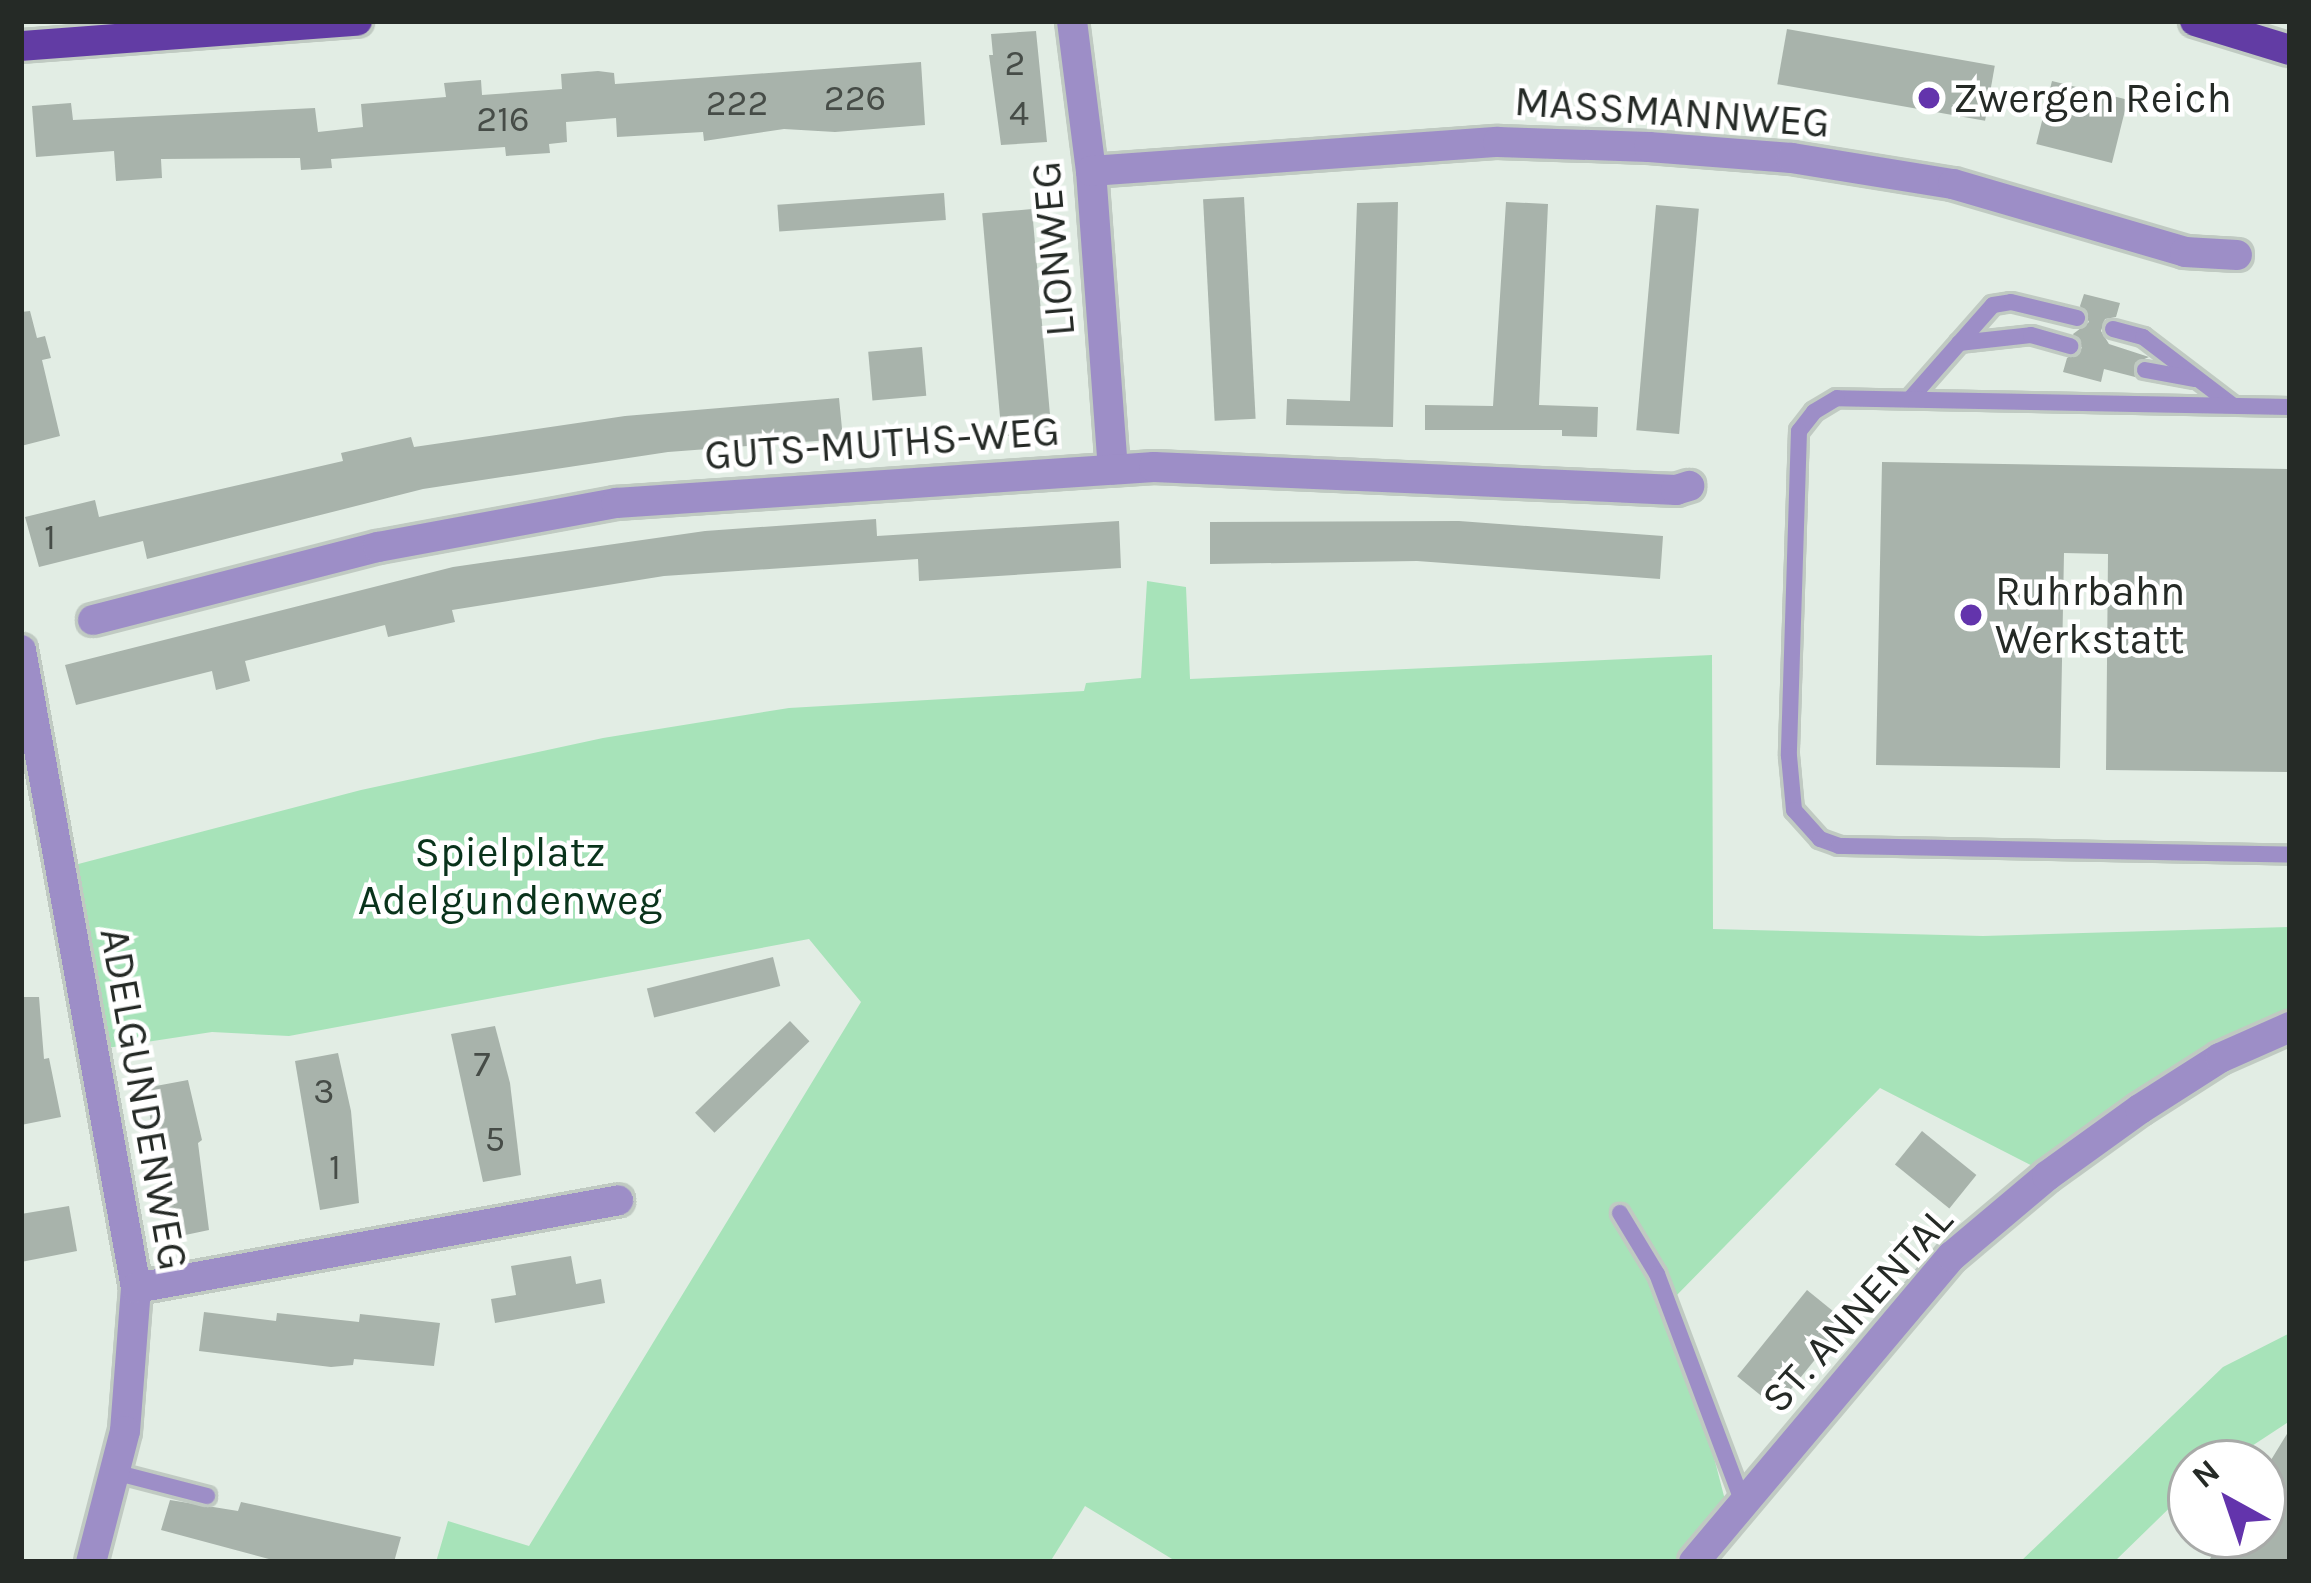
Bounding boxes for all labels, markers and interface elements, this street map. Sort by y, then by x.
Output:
house number: 2 [1005,42,1025,86]
place label: Zwergen Reich [1953,73,2232,123]
street label: MASSMANNWEG [1513,76,1831,148]
house number: 226 [824,77,886,121]
house number: 222 [706,82,768,126]
marker: Zwergen Reich [1916,85,1942,111]
house number: 4 [1009,92,1029,136]
house number: 216 [476,98,530,142]
street label: LIONWEG [1020,159,1086,339]
street label: GUTS-MUTHS-WEG [703,405,1061,481]
house number: 1 [44,516,56,560]
place label: Ruhrbahn Werkstatt [1995,566,2185,664]
marker: Ruhrbahn Werkstatt [1958,602,1984,628]
park label: Spielplatz Adelgundenweg [358,827,662,926]
street label: ADELGUNDENWEG [89,924,199,1274]
house number: 7 [474,1043,490,1087]
house number: 3 [313,1070,335,1114]
house number: 5 [485,1118,505,1162]
house number: 1 [329,1146,341,1190]
street label: ST. ANNENTAL [1751,1195,1963,1423]
north arrow [2167,1439,2287,1559]
text: N [2185,1452,2227,1496]

